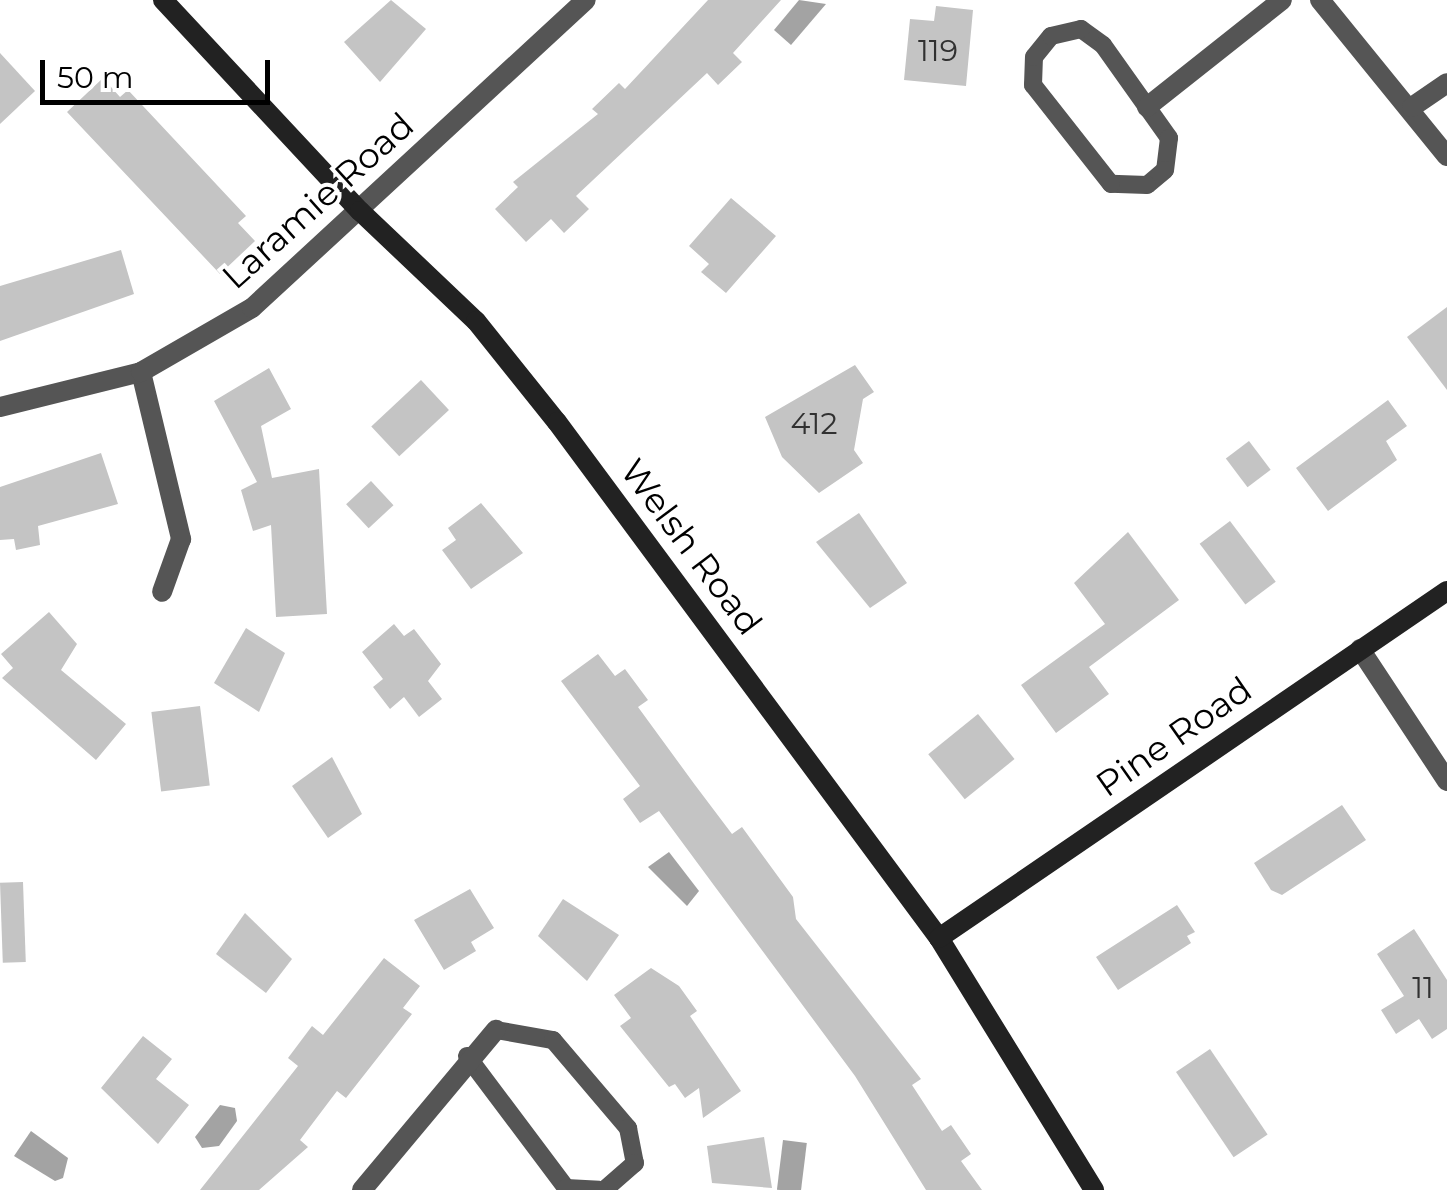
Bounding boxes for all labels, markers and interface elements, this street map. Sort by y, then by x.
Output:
house number: 119 [918,33,958,69]
scale bar [45,40,275,102]
text: 50 m [57,59,134,96]
street label: Laramie Road [214,104,422,298]
house number: 412 [791,406,837,442]
street label: Welsh Road [611,451,771,643]
street label: Pine Road [1088,668,1260,806]
house number: 11 [1412,970,1434,1006]

